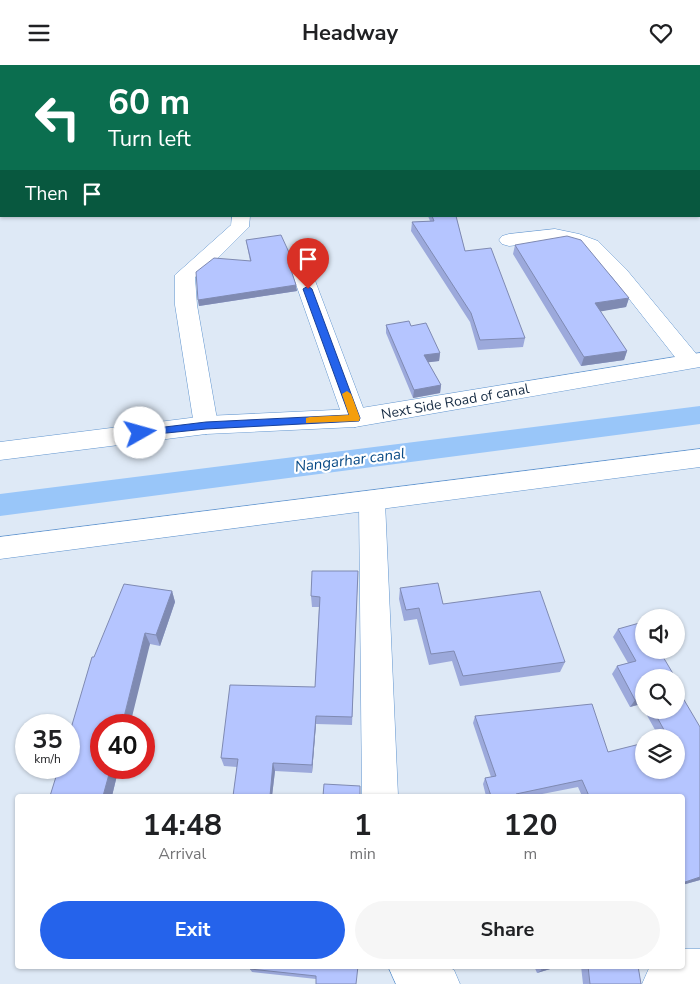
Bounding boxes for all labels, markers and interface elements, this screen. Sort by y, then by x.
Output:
text: Headway [302,18,398,48]
icon: menu [25,19,53,47]
icon: heart [647,19,675,47]
text: 60 m [108,79,190,126]
icon: left [25,85,90,150]
text: Turn left [108,124,191,154]
icon: arrive [78,180,106,208]
text: Then [25,181,68,207]
pin [287,238,329,289]
icon: arrive [294,245,322,273]
street label: Next Side Road of canal [379,379,532,424]
position arrow [113,406,165,458]
water label: Nangarhar canal [294,443,406,477]
map controls [635,609,685,779]
button: sound [635,609,685,659]
button: search [635,669,685,719]
speed limit sign: 40 [90,714,155,779]
text: 35 [32,723,63,757]
button: layers [635,729,685,779]
text: km/h [34,751,61,767]
text: 14:48 [143,805,222,846]
text: 1 [354,805,372,846]
text: 120 [503,805,557,846]
text: Arrival [158,843,206,865]
text: min [349,843,376,865]
text: m [524,843,537,865]
button: Exit [40,901,345,959]
button: Share [355,901,660,959]

